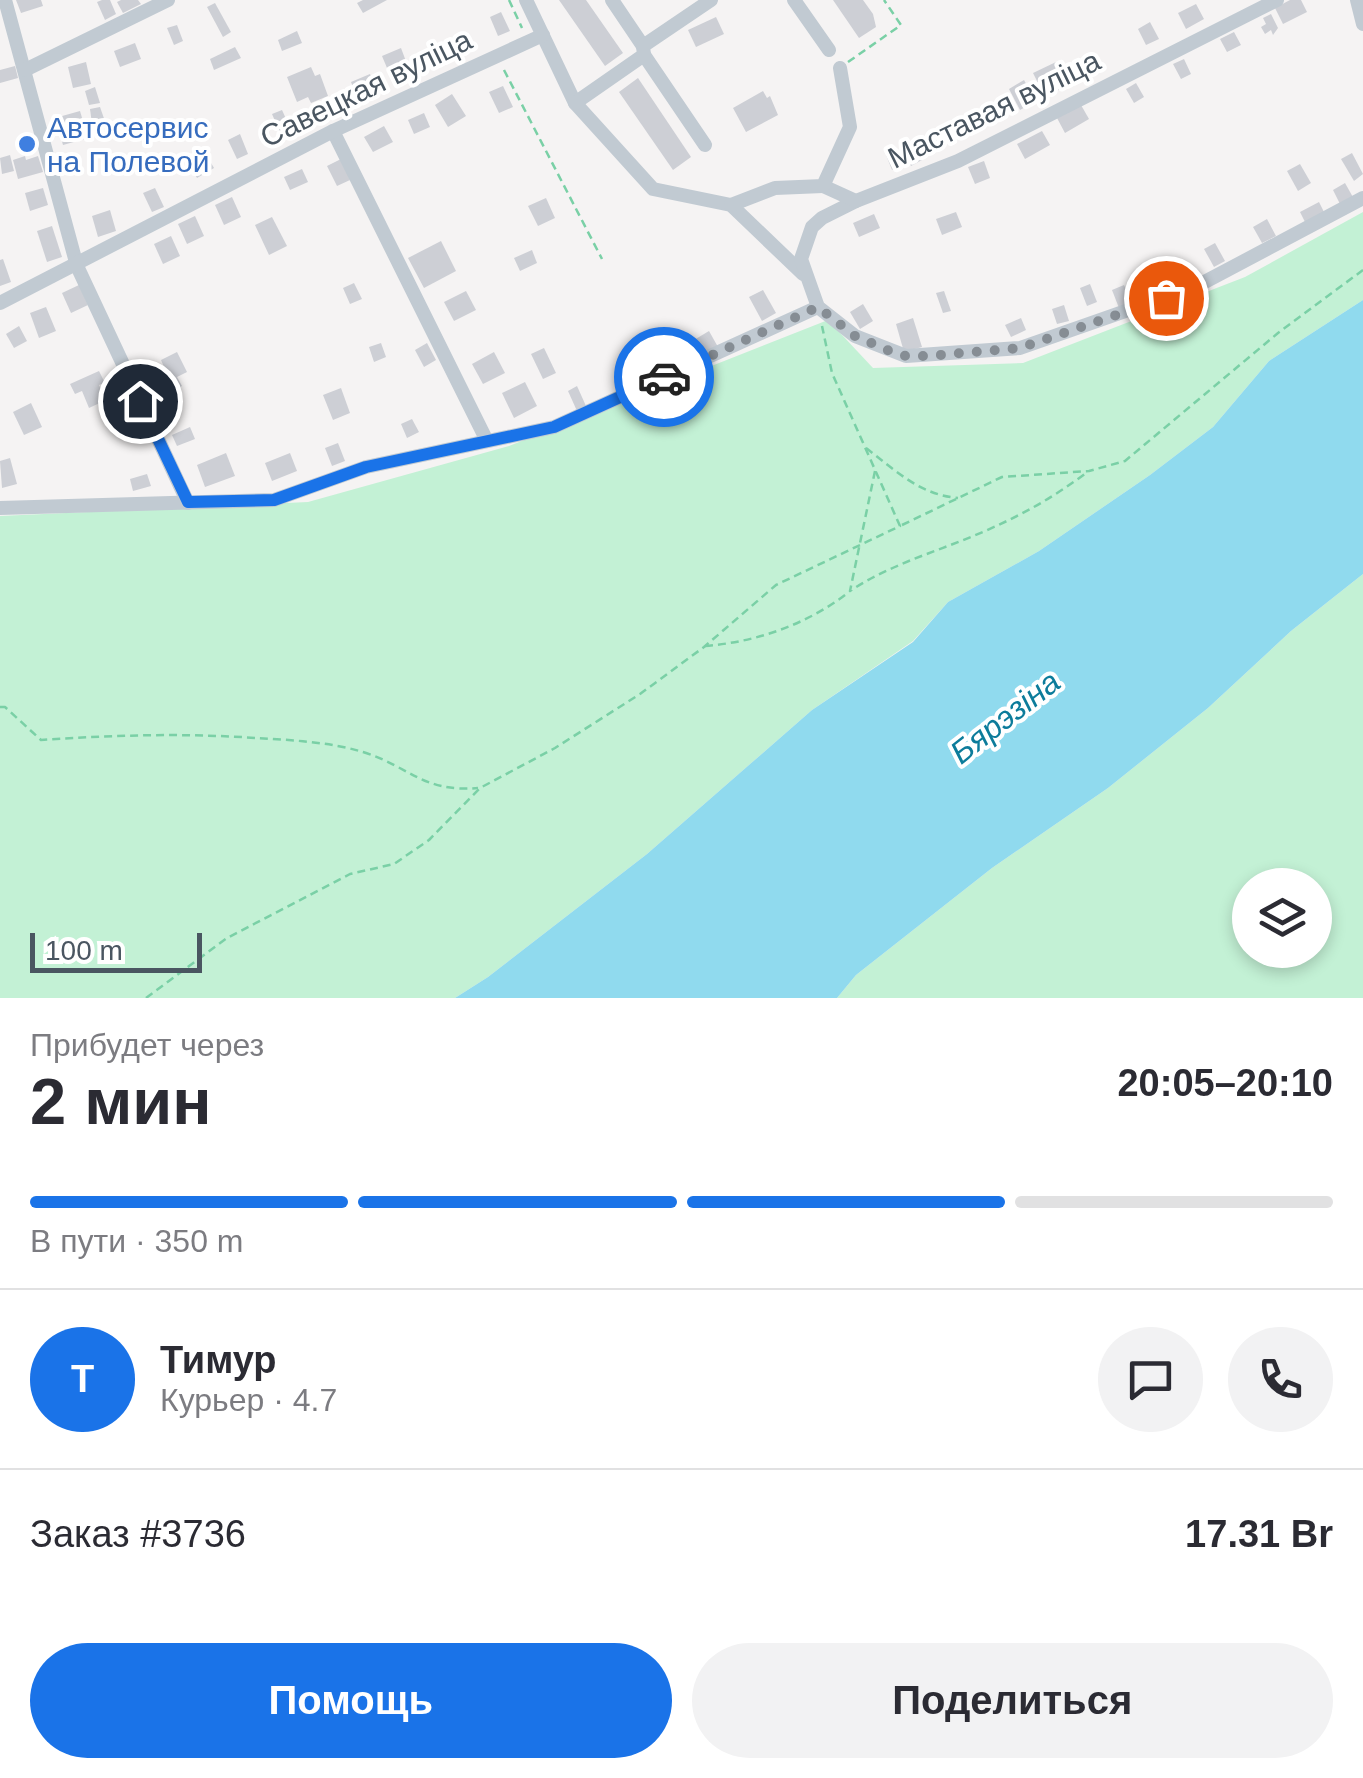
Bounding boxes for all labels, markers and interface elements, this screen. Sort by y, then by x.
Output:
street label: Савецкая вуліца [255,22,477,153]
street label: Маставая вуліца [883,43,1106,175]
place label: Автосервис на Полевой [47,111,209,178]
marker: Автосервис на Полевой [16,133,38,155]
pin [1124,256,1209,341]
icon: bag [1139,271,1194,326]
courier [614,327,714,427]
icon: car [637,350,692,405]
pin [98,359,183,444]
icon: home [113,374,168,429]
water label: Бярэзіна [943,663,1067,771]
map controls [1232,868,1332,968]
button: layers [1232,868,1332,968]
scale bar [30,928,202,973]
text: 100 m [45,935,123,966]
text: Прибудет через [30,1027,264,1063]
text: 20:05–20:10 [1117,1062,1333,1104]
text: 2 мин [30,1065,212,1138]
text: В пути · 350 m [30,1223,243,1259]
button: chat [1098,1327,1203,1432]
button: phone [1228,1327,1333,1432]
text: Тимур [160,1339,277,1381]
text: Т [71,1358,94,1400]
text: Курьер · 4.7 [160,1382,337,1418]
text: Заказ #3736 [30,1513,246,1555]
text: 17.31 Br [1185,1513,1333,1555]
button: Помощь [30,1643,672,1758]
button: Поделиться [692,1643,1333,1758]

